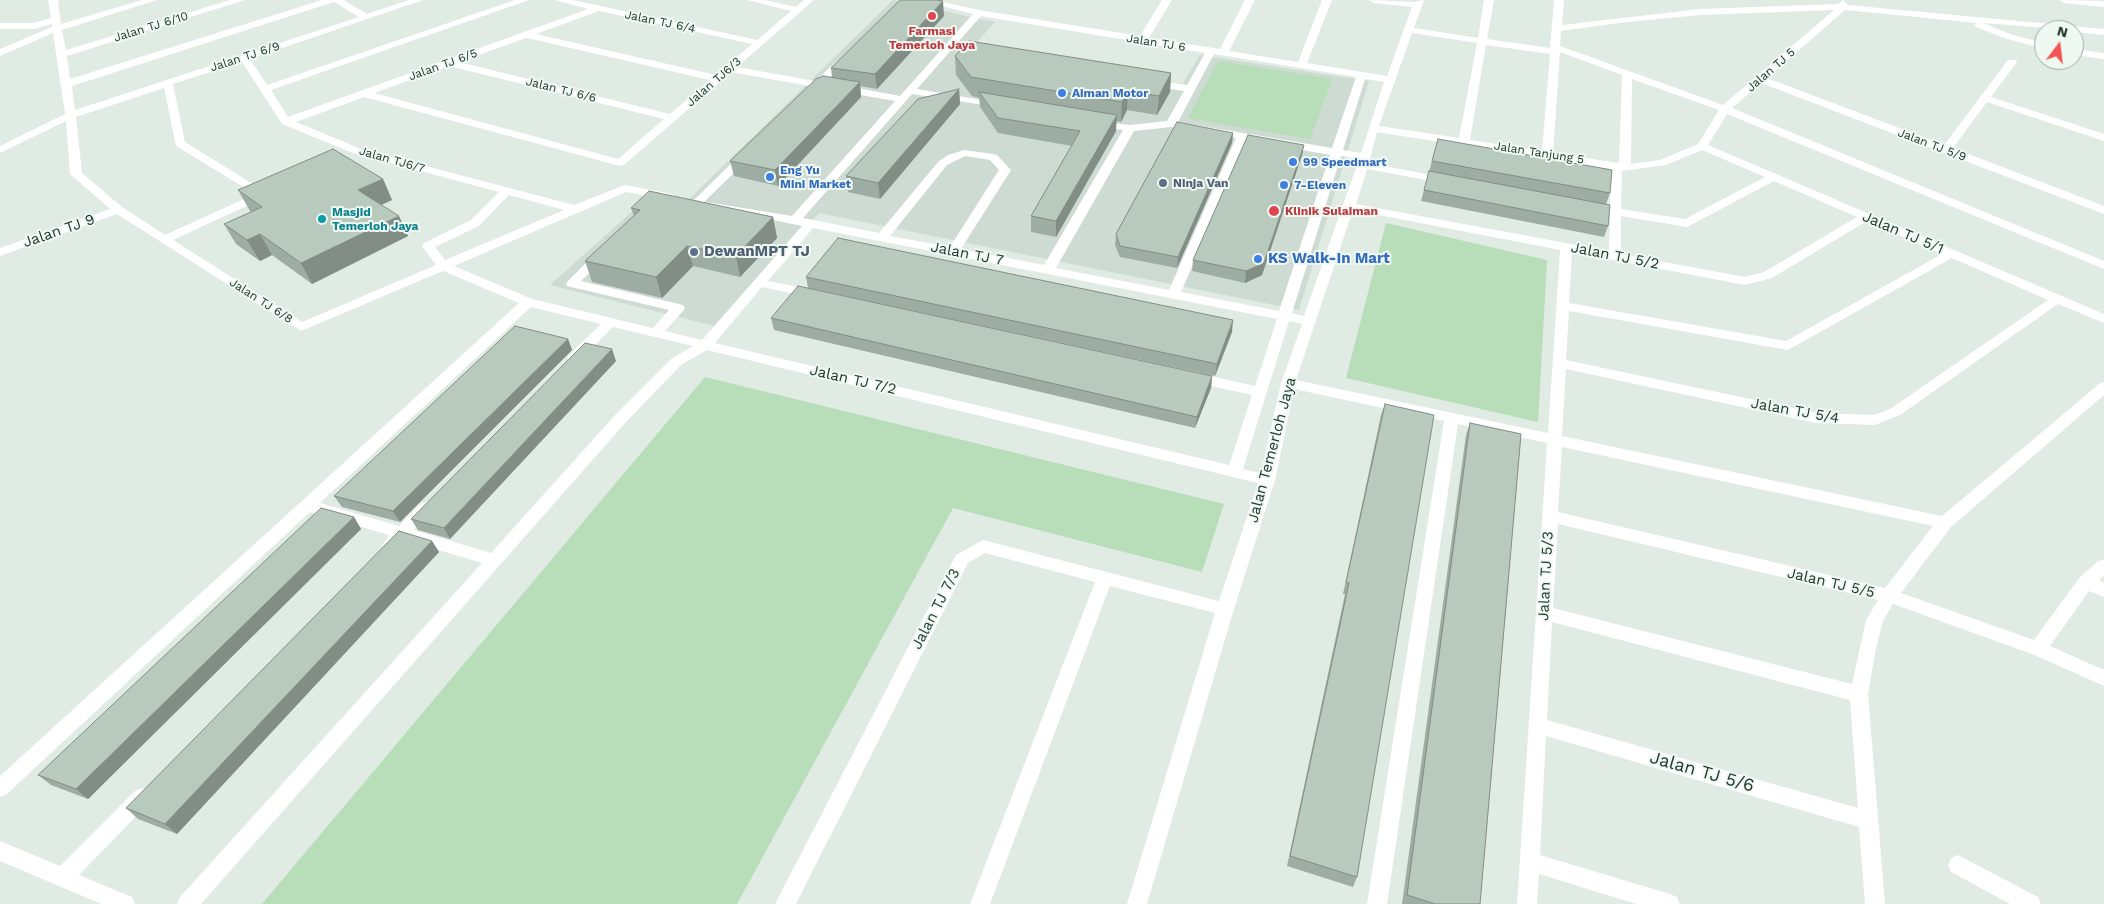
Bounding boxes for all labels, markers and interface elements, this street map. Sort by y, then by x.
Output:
street label: Jalan TJ 6/4 [623,7,697,37]
street label: Jalan TJ 6/10 [112,9,190,45]
marker: Farmasi Temerloh Jaya [926,10,938,22]
north arrow [2034,20,2084,70]
text: N [2056,22,2070,41]
place label: Farmasi Temerloh Jaya [889,24,975,52]
street label: Jalan TJ 6 [1125,31,1187,55]
street label: Jalan TJ 6/9 [208,39,282,75]
street label: Jalan TJ 5 [1744,45,1798,95]
street label: Jalan TJ 6/5 [407,46,479,84]
street label: Jalan TJ6/3 [684,54,744,110]
street label: Jalan TJ 6/6 [524,74,598,106]
place label: Aiman Motor [1072,86,1148,100]
marker: Aiman Motor [1056,87,1068,99]
street label: Jalan TJ 5/9 [1896,125,1968,165]
street label: Jalan Tanjung 5 [1493,139,1585,167]
street label: Jalan TJ6/7 [358,144,426,176]
place label: 99 Speedmart [1303,155,1386,169]
marker: 99 Speedmart [1287,156,1299,168]
place label: Eng Yu Mini Market [780,163,851,191]
marker: Eng Yu Mini Market [764,171,776,183]
place label: Ninja Van [1173,176,1229,190]
marker: Ninja Van [1157,177,1169,189]
place label: 7-Eleven [1294,178,1346,192]
marker: 7-Eleven [1278,179,1290,191]
marker: Klinik Sulaiman [1267,204,1281,218]
place label: Klinik Sulaiman [1285,204,1378,218]
place label: Masjid Temerloh Jaya [332,205,419,233]
street label: Jalan TJ 5/1 [1860,208,1946,258]
street label: Jalan TJ 9 [21,210,97,252]
marker: Masjid Temerloh Jaya [316,213,328,225]
street label: Jalan TJ 7 [929,238,1005,270]
street label: Jalan TJ 5/2 [1569,239,1661,273]
place label: DewanMPT TJ [704,243,810,261]
marker: DewanMPT TJ [688,246,700,258]
place label: KS Walk-In Mart [1268,250,1390,268]
marker: KS Walk-In Mart [1252,253,1264,265]
street label: Jalan TJ 6/8 [227,275,295,327]
street label: Jalan TJ 7/2 [808,361,898,399]
street label: Jalan Temerloh Jaya [1244,375,1300,525]
street label: Jalan TJ 5/4 [1749,394,1841,428]
street label: Jalan TJ 5/3 [1535,531,1557,621]
street label: Jalan TJ 5/5 [1785,564,1877,602]
street label: Jalan TJ 7/3 [908,566,964,652]
street label: Jalan TJ 5/6 [1647,747,1757,797]

